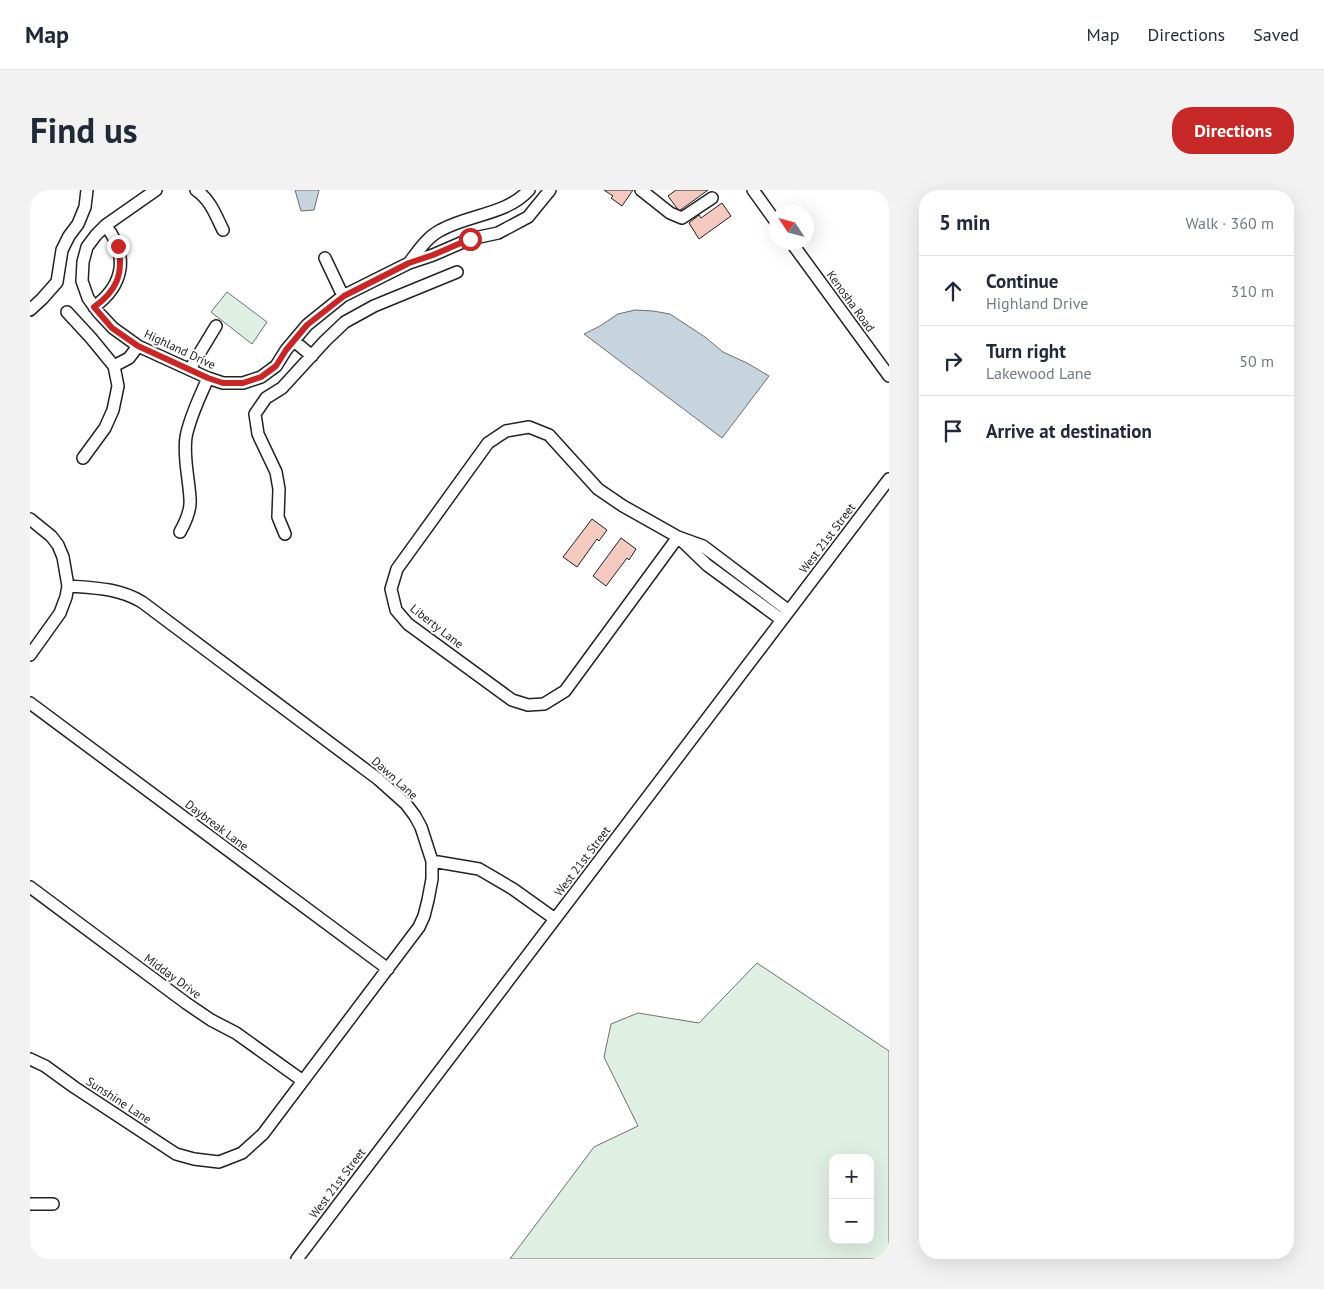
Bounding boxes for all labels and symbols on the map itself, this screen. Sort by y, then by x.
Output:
north arrow [769,205,814,250]
route start [459,228,482,251]
route end [107,235,130,258]
street label: Kenosha Road [824,267,878,335]
street label: Highland Drive [142,326,218,372]
street label: West 21st Street [796,500,858,576]
street label: Liberty Lane [407,601,467,651]
street label: Dawn Lane [369,753,421,803]
street label: Daybreak Lane [182,796,252,854]
street label: West 21st Street [551,823,613,899]
street label: Midday Drive [142,950,204,1002]
street label: Sunshine Lane [84,1073,154,1127]
street label: West 21st Street [306,1145,368,1221]

